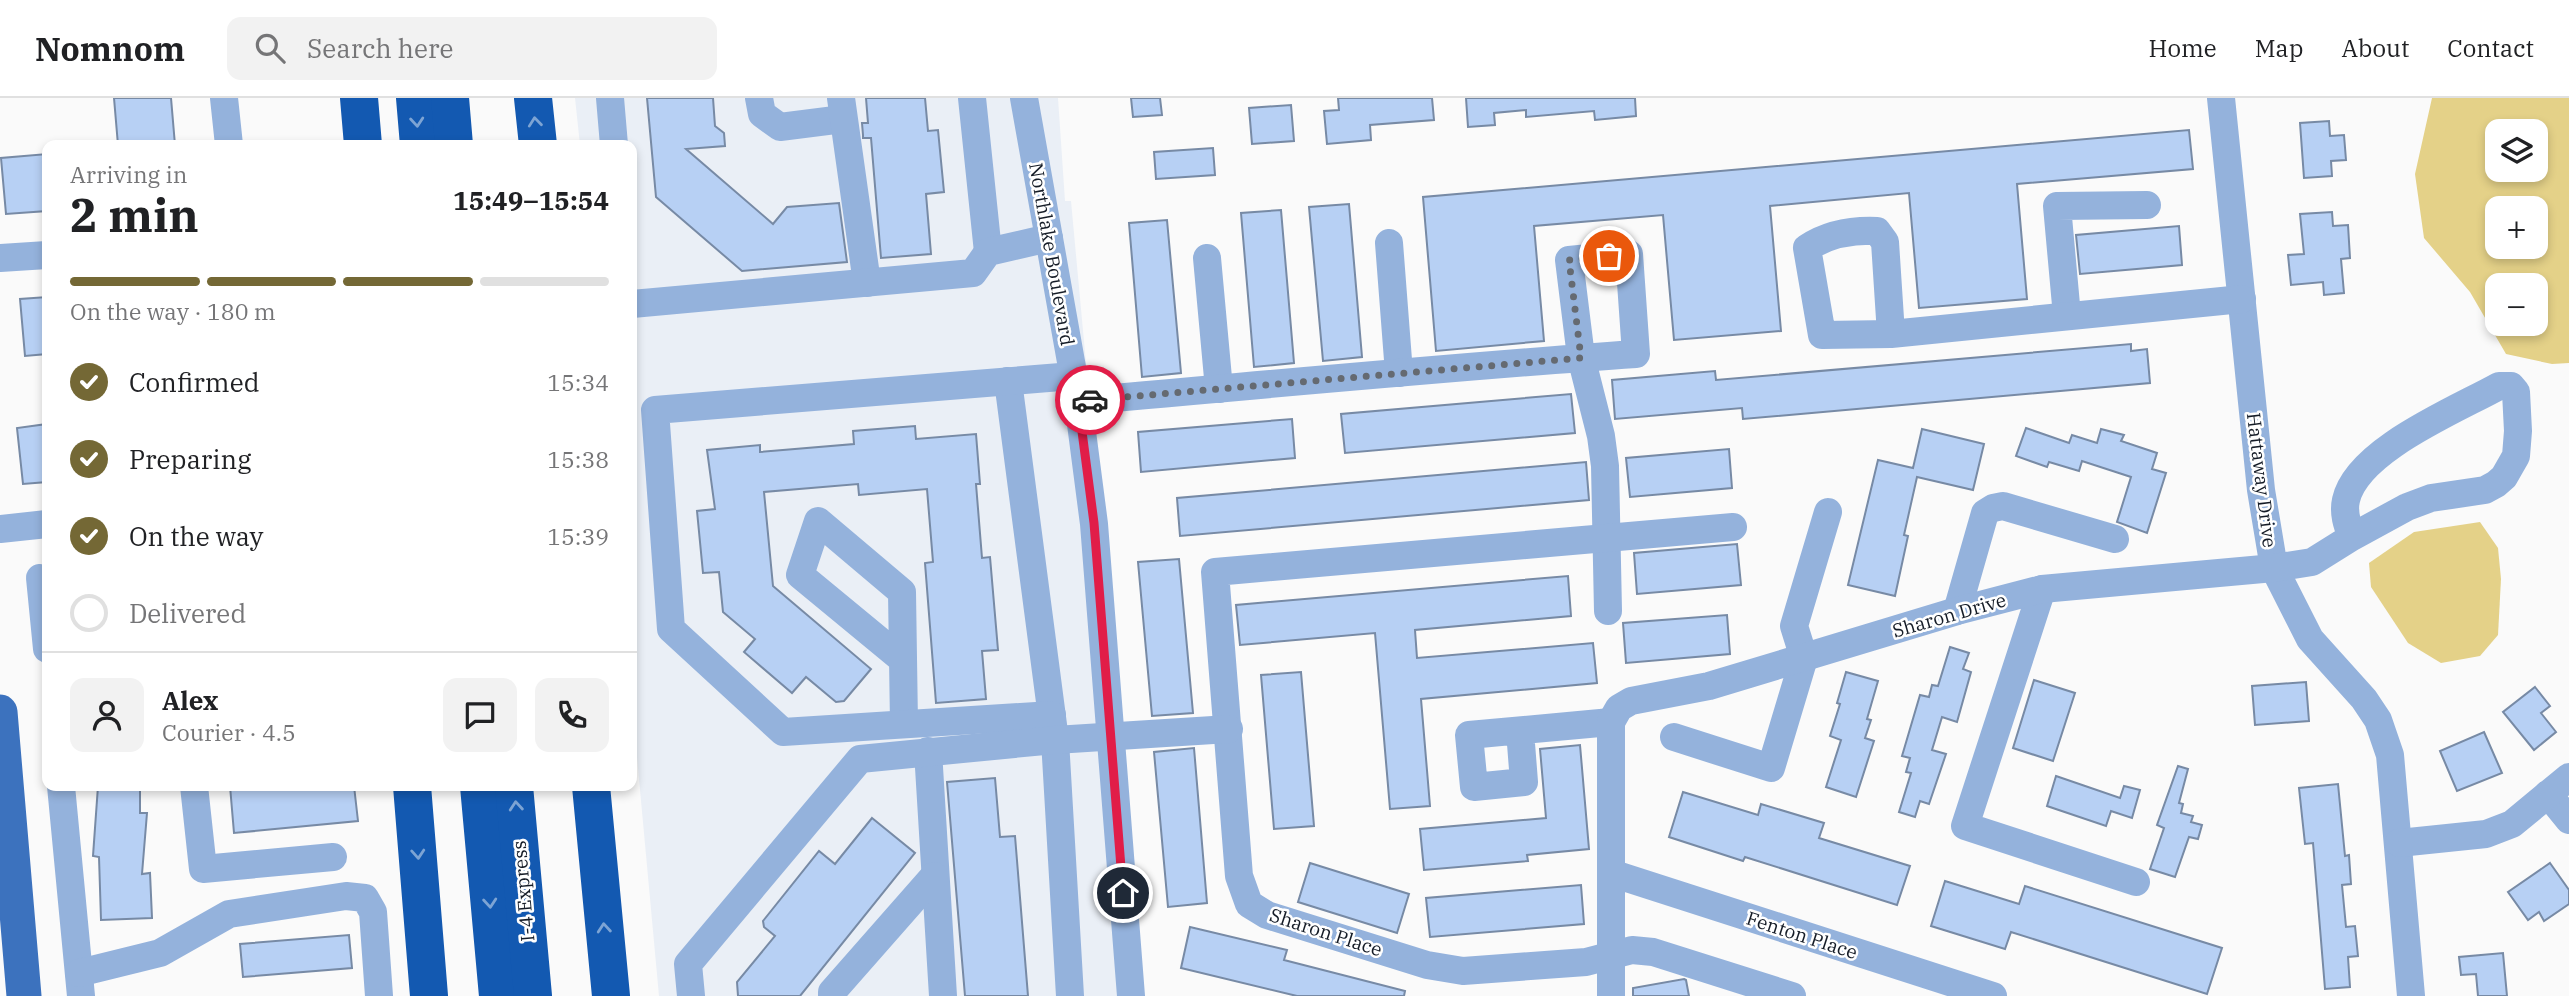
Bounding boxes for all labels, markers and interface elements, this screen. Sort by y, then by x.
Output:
search box [227,17,717,80]
text: Nomnom [35,27,185,70]
icon: search [251,29,289,67]
text: Search here [307,31,453,65]
text: Home [2149,32,2217,64]
text: Map [2255,32,2303,64]
text: About [2341,32,2409,64]
text: Contact [2447,32,2534,64]
one-way arrow [409,116,424,127]
one-way arrow [528,116,543,127]
map controls [2485,119,2548,336]
button: layers [2485,119,2548,182]
text: Arriving in [70,159,187,189]
street label: Northlake Boulevard [1024,161,1080,347]
text: 15:49–15:54 [453,183,609,217]
text: 2 min [70,185,199,245]
button: + [2485,196,2548,259]
pin [1579,226,1639,286]
icon: bag [1590,237,1628,275]
button: − [2485,273,2548,336]
text: On the way · 180 m [70,296,276,326]
icon: check [70,363,108,401]
text: Confirmed [129,365,260,399]
courier [1055,365,1125,435]
text: 15:34 [547,367,609,397]
icon: car [1071,381,1109,419]
street label: Hattaway Drive [2242,411,2282,549]
icon: check [70,440,108,478]
text: Preparing [129,442,251,476]
text: 15:38 [547,444,609,474]
icon: check [70,517,108,555]
text: On the way [129,519,263,553]
text: 15:39 [547,521,609,551]
street label: Sharon Drive [1889,587,2009,643]
text: Delivered [129,596,246,630]
button: person [70,678,144,752]
button: chat [443,678,517,752]
button: phone [535,678,609,752]
text: Alex [162,683,218,717]
text: Courier · 4.5 [162,717,296,747]
one-way arrow [509,800,524,811]
street label: I-4 Express [507,839,539,943]
one-way arrow [410,849,425,860]
pin [1093,863,1153,923]
icon: home [1104,874,1142,912]
one-way arrow [482,897,497,908]
street label: Sharon Place [1267,903,1385,961]
street label: Fenton Place [1744,906,1860,964]
one-way arrow [597,922,612,934]

